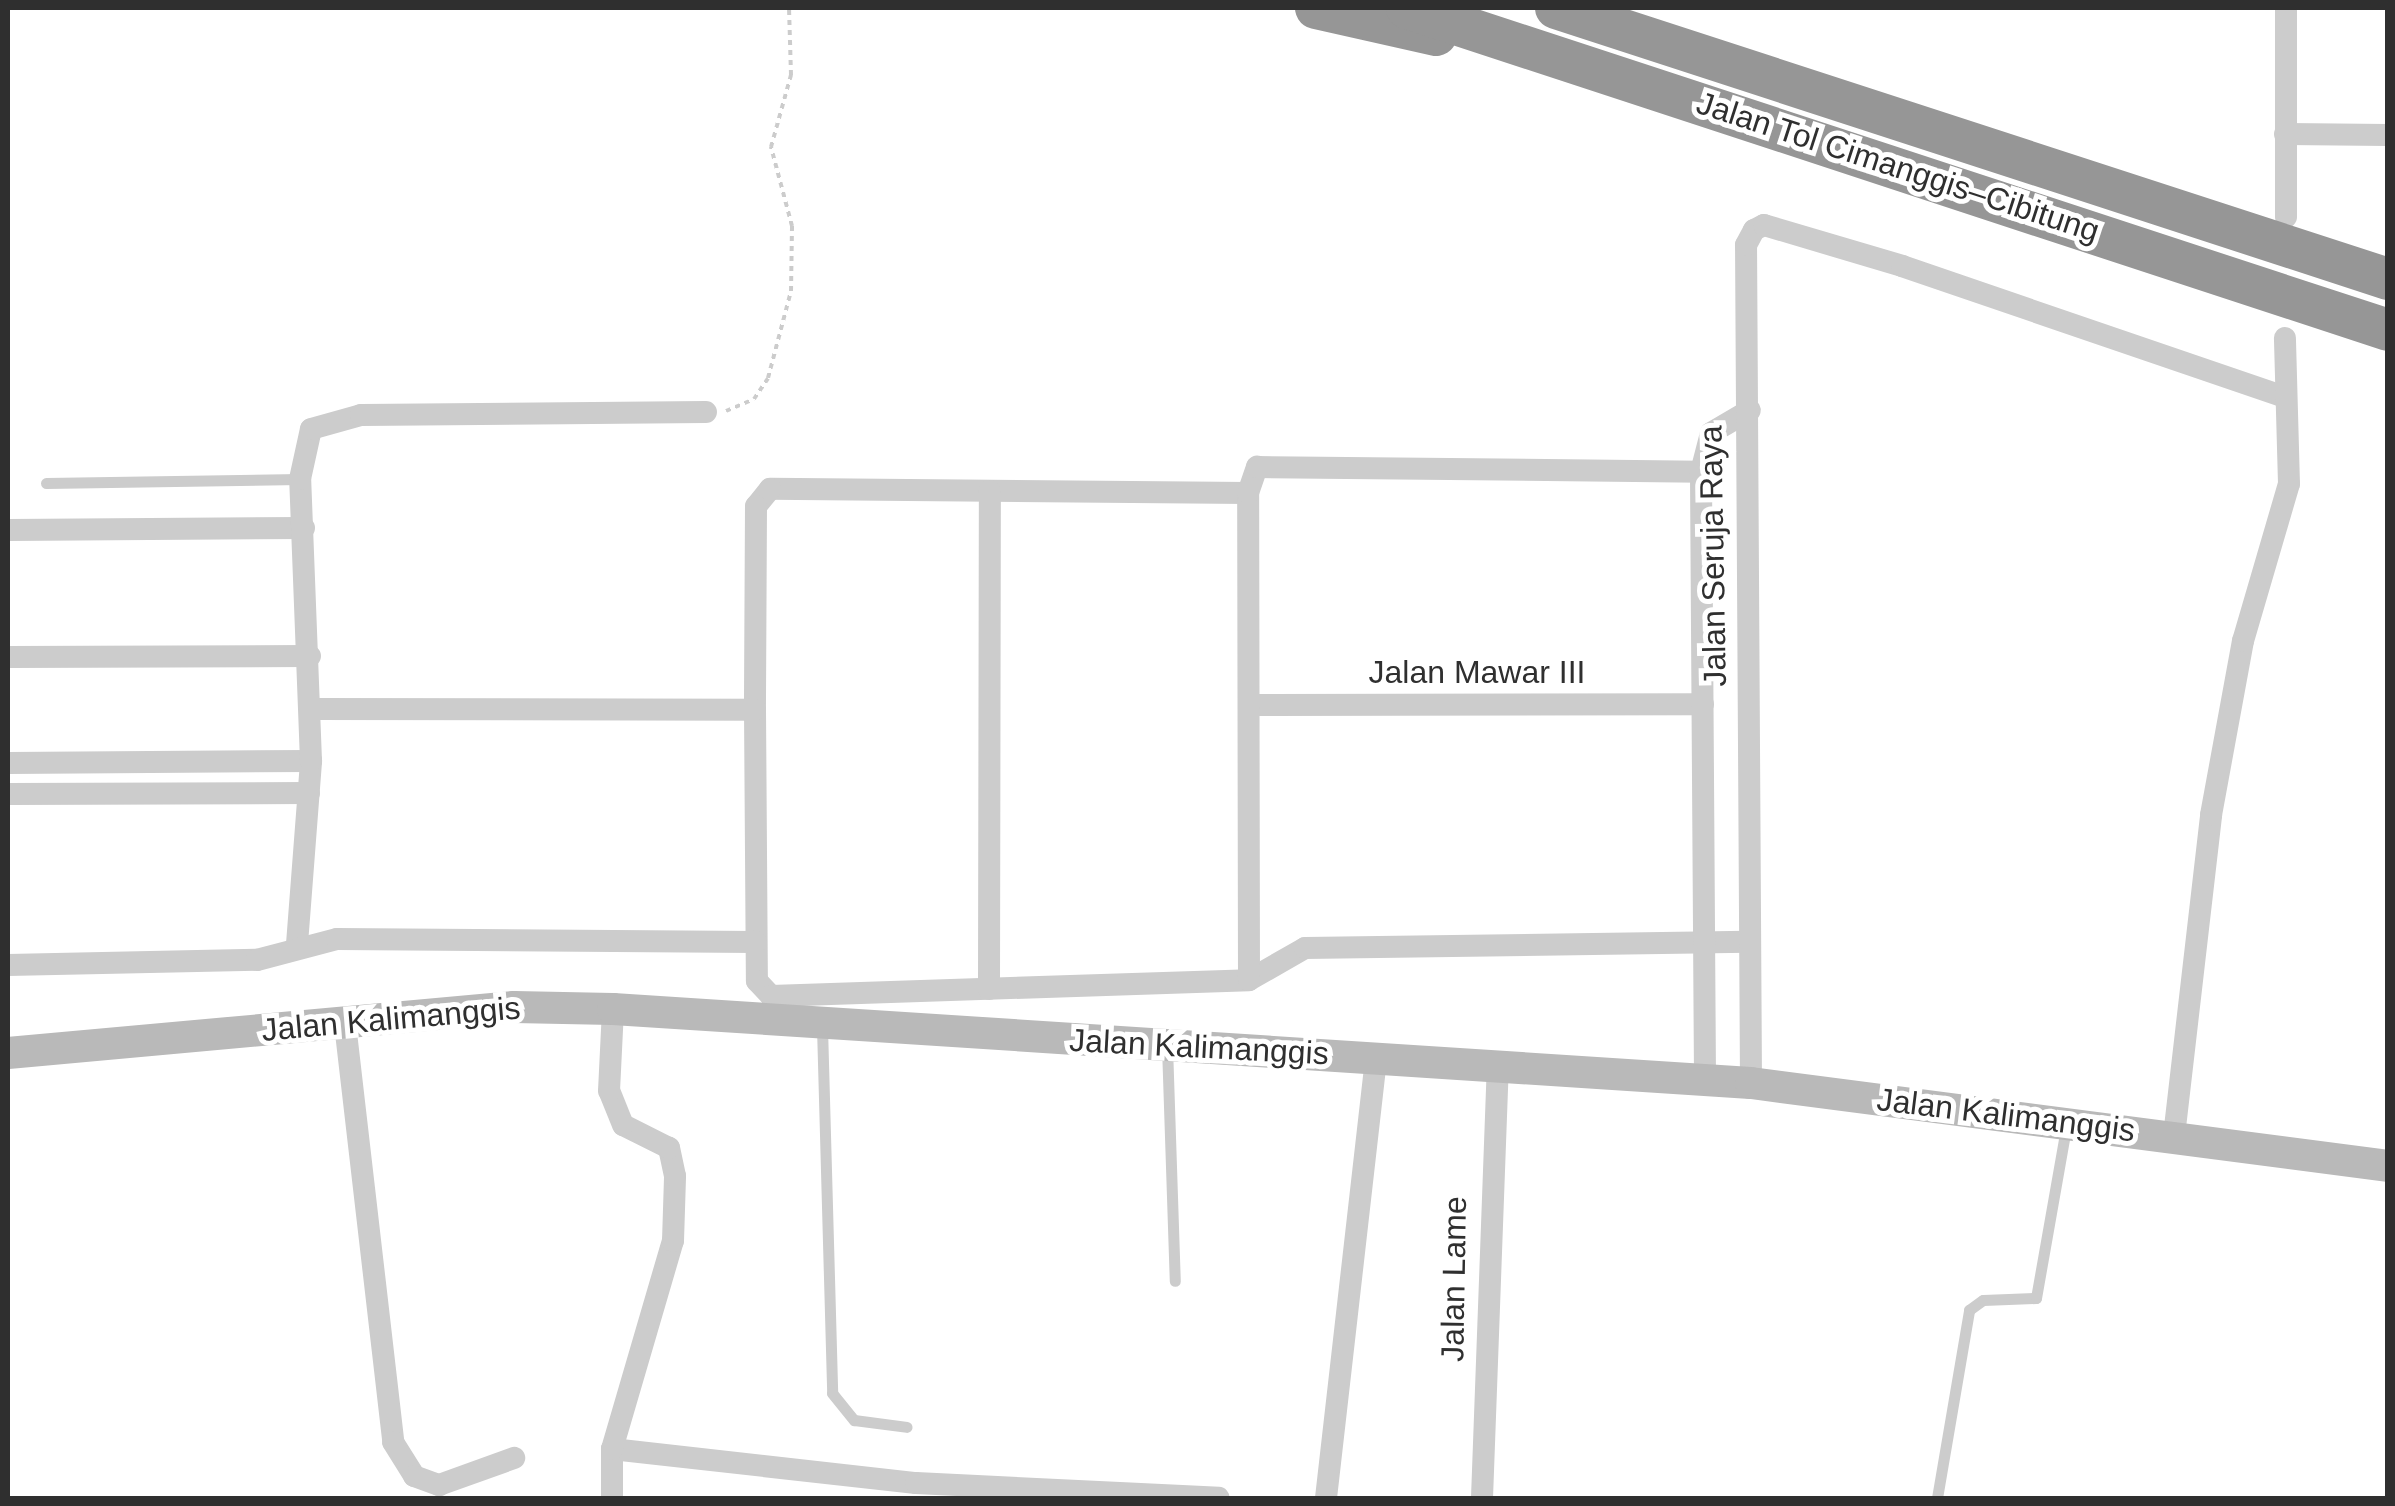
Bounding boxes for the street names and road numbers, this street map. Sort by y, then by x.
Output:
street label: Jalan Tol Cimanggis–Cibitung [1692,84,2104,250]
street label: Jalan Seruja Raya [1692,425,1734,687]
street label: Jalan Mawar III [1369,653,1585,691]
street label: Jalan Kalimanggis [260,989,522,1049]
street label: Jalan Kalimanggis [1068,1021,1330,1073]
street label: Jalan Kalimanggis [1875,1080,2137,1150]
street label: Jalan Lame [1433,1196,1475,1362]

